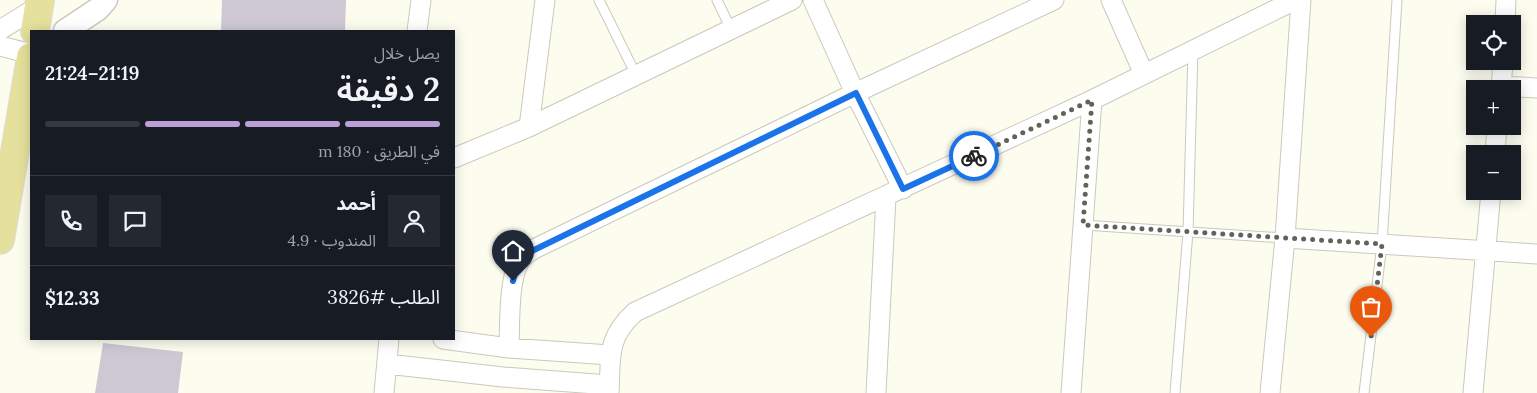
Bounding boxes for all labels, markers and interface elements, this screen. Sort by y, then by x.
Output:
map controls [1466,15,1521,200]
button: locate [1466,15,1521,70]
text: يصل خلال [374,43,440,63]
text: 21:19–21:24 [45,61,139,85]
text: 2 دقيقة [337,69,440,110]
button: + [1466,80,1521,135]
courier [949,131,999,181]
text: في الطريق · 180 m [318,141,440,161]
icon: bike [960,142,988,170]
button: − [1466,145,1521,200]
text: أحمد [336,191,376,215]
button: phone [45,195,97,247]
button: chat [109,195,161,247]
button: person [388,195,440,247]
text: المندوب · 4.9 [287,230,376,250]
pin [492,230,534,281]
icon: home [499,237,527,265]
text: الطلب #3826 [327,285,440,309]
text: $12.33 [45,286,100,310]
pin [1350,286,1392,337]
icon: bag [1357,293,1385,321]

